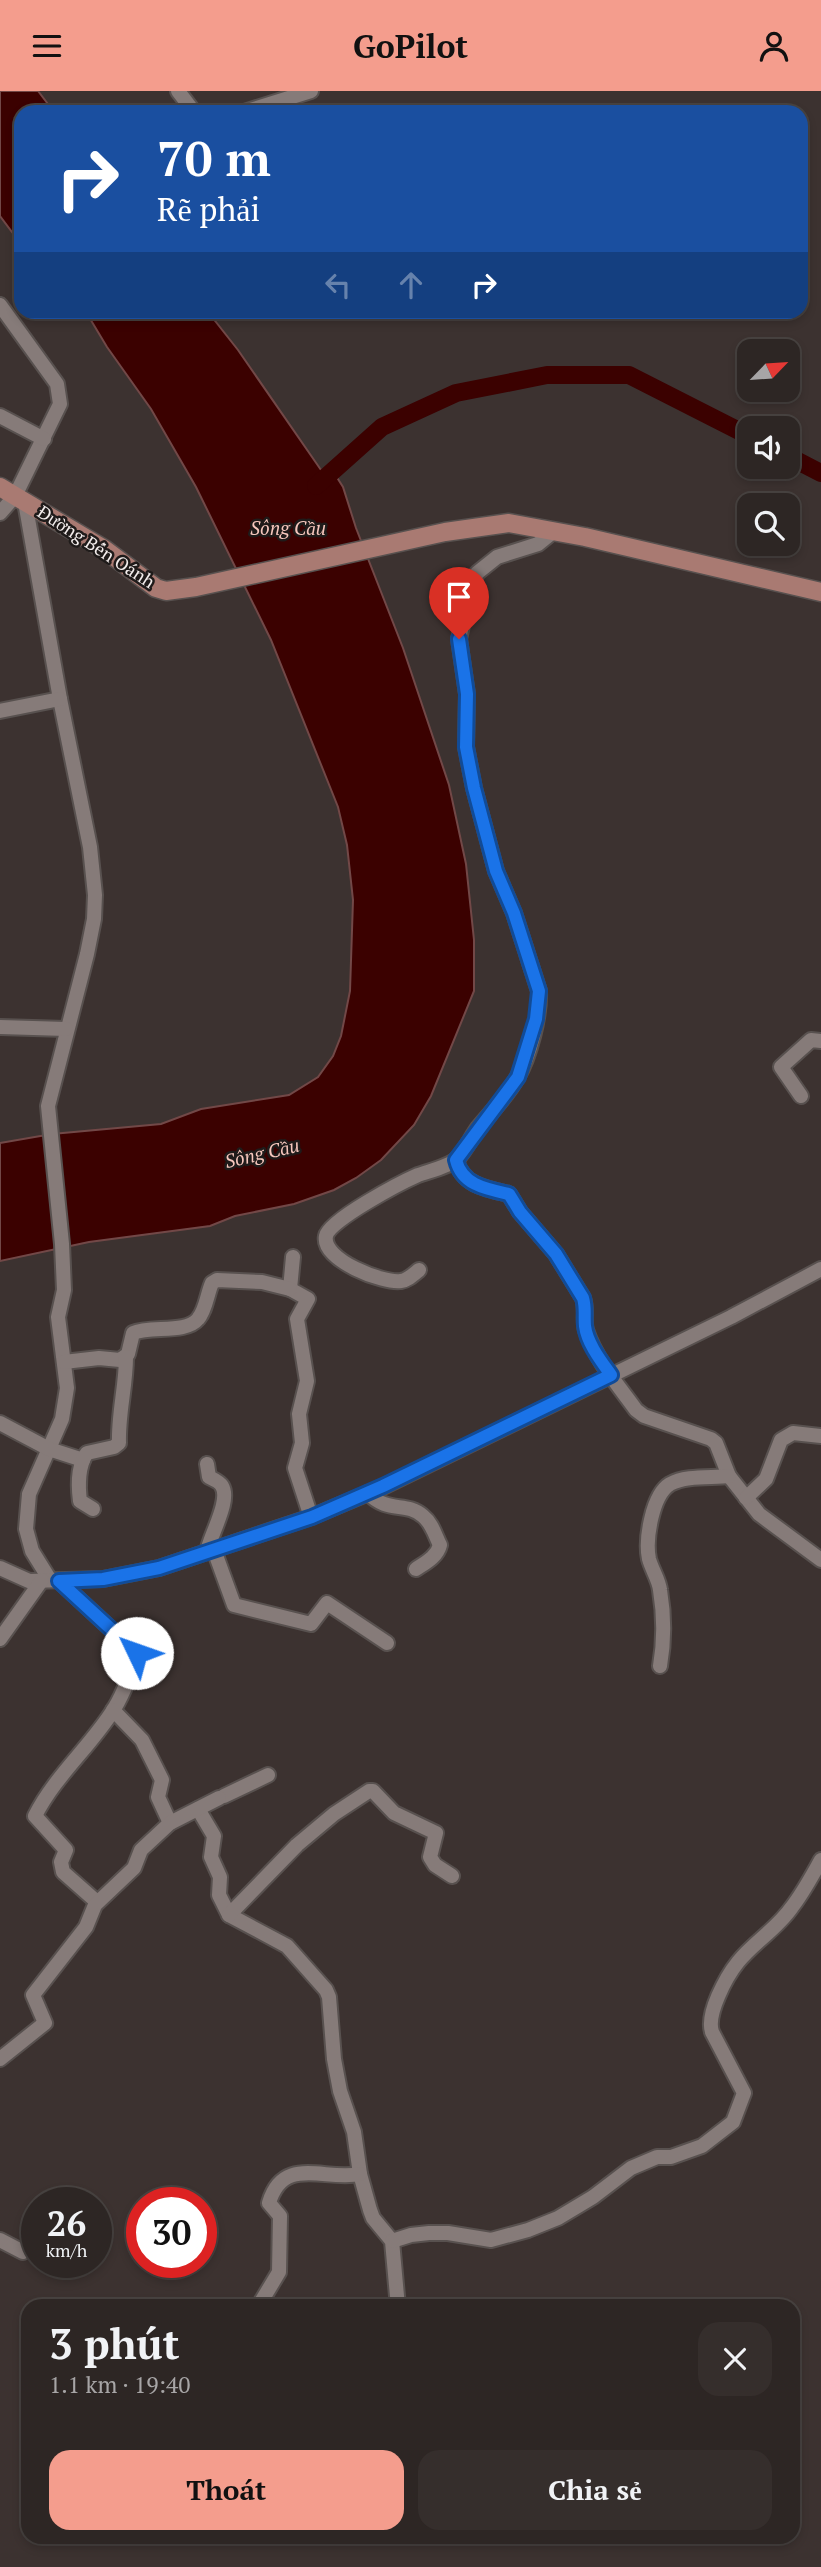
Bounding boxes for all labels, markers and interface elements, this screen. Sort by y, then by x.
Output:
text: GoPilot [353,25,468,67]
icon: menu [28,27,66,65]
icon: person [755,27,793,65]
text: 70 m [157,125,271,190]
icon: right [42,133,133,224]
text: Rẽ phải [157,188,260,230]
icon: left [319,266,357,304]
icon: ahead [392,266,430,304]
icon: right [465,266,503,304]
north arrow [737,339,800,403]
map controls [737,339,800,556]
button: sound [737,416,800,479]
button: search [737,493,800,556]
street label: Đường Bến Oánh [33,499,160,593]
water label: Sông Cầu [250,515,326,540]
pin [429,567,489,639]
icon: arrive [440,578,478,616]
water label: Sông Cầu [222,1132,302,1173]
position arrow [100,1616,174,1690]
speed limit sign: 30 [126,2187,217,2278]
text: 26 [47,2200,86,2246]
text: km/h [46,2238,87,2262]
text: 3 phút [49,2315,179,2371]
button: close [698,2322,772,2396]
text: 1.1 km · 19:40 [49,2369,191,2400]
button: Thoát [49,2450,404,2530]
button: Chia sẻ [418,2450,772,2530]

